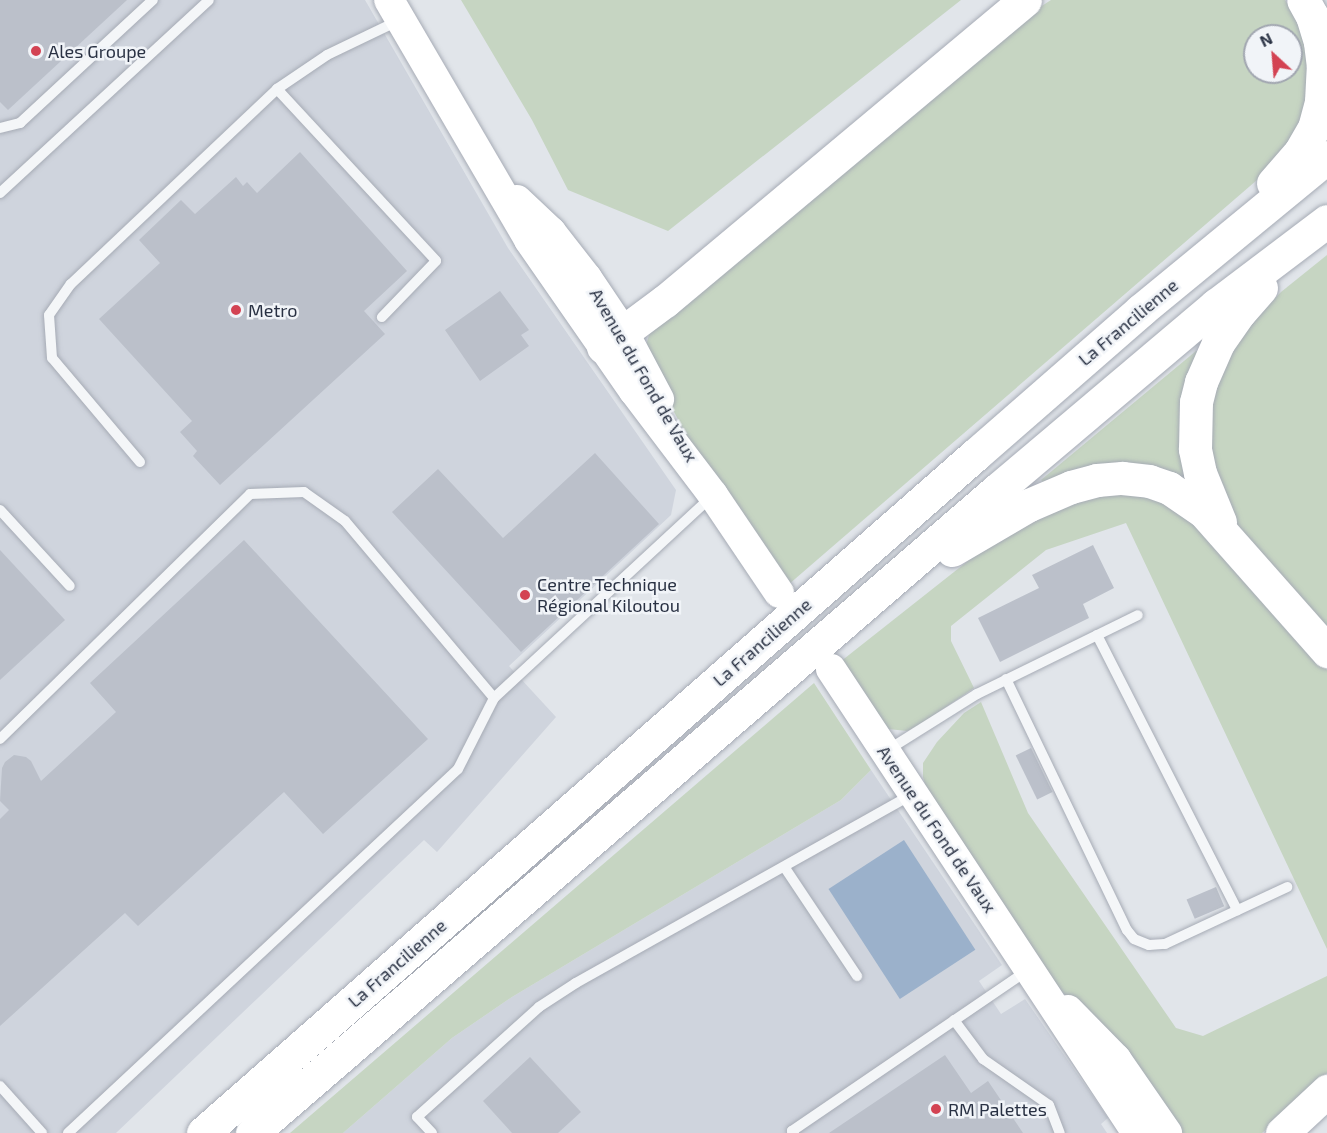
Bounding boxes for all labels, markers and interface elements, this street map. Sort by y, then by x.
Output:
north arrow [1243,24,1303,84]
text: N [1256,28,1275,50]
place label: Ales Groupe [48,40,146,62]
marker: Ales Groupe [29,44,43,58]
street label: La Francilienne [1074,274,1182,370]
street label: Avenue du Fond de Vaux [585,284,703,466]
place label: Metro [248,299,298,321]
marker: Metro [229,303,243,317]
place label: Centre Technique Régional Kiloutou [537,574,680,616]
marker: Centre Technique Régional Kiloutou [518,588,532,602]
street label: La Francilienne [708,593,816,691]
street label: Avenue du Fond de Vaux [873,741,1001,917]
street label: La Francilienne [343,914,451,1012]
place label: RM Palettes [948,1098,1047,1120]
marker: RM Palettes [929,1102,943,1116]

